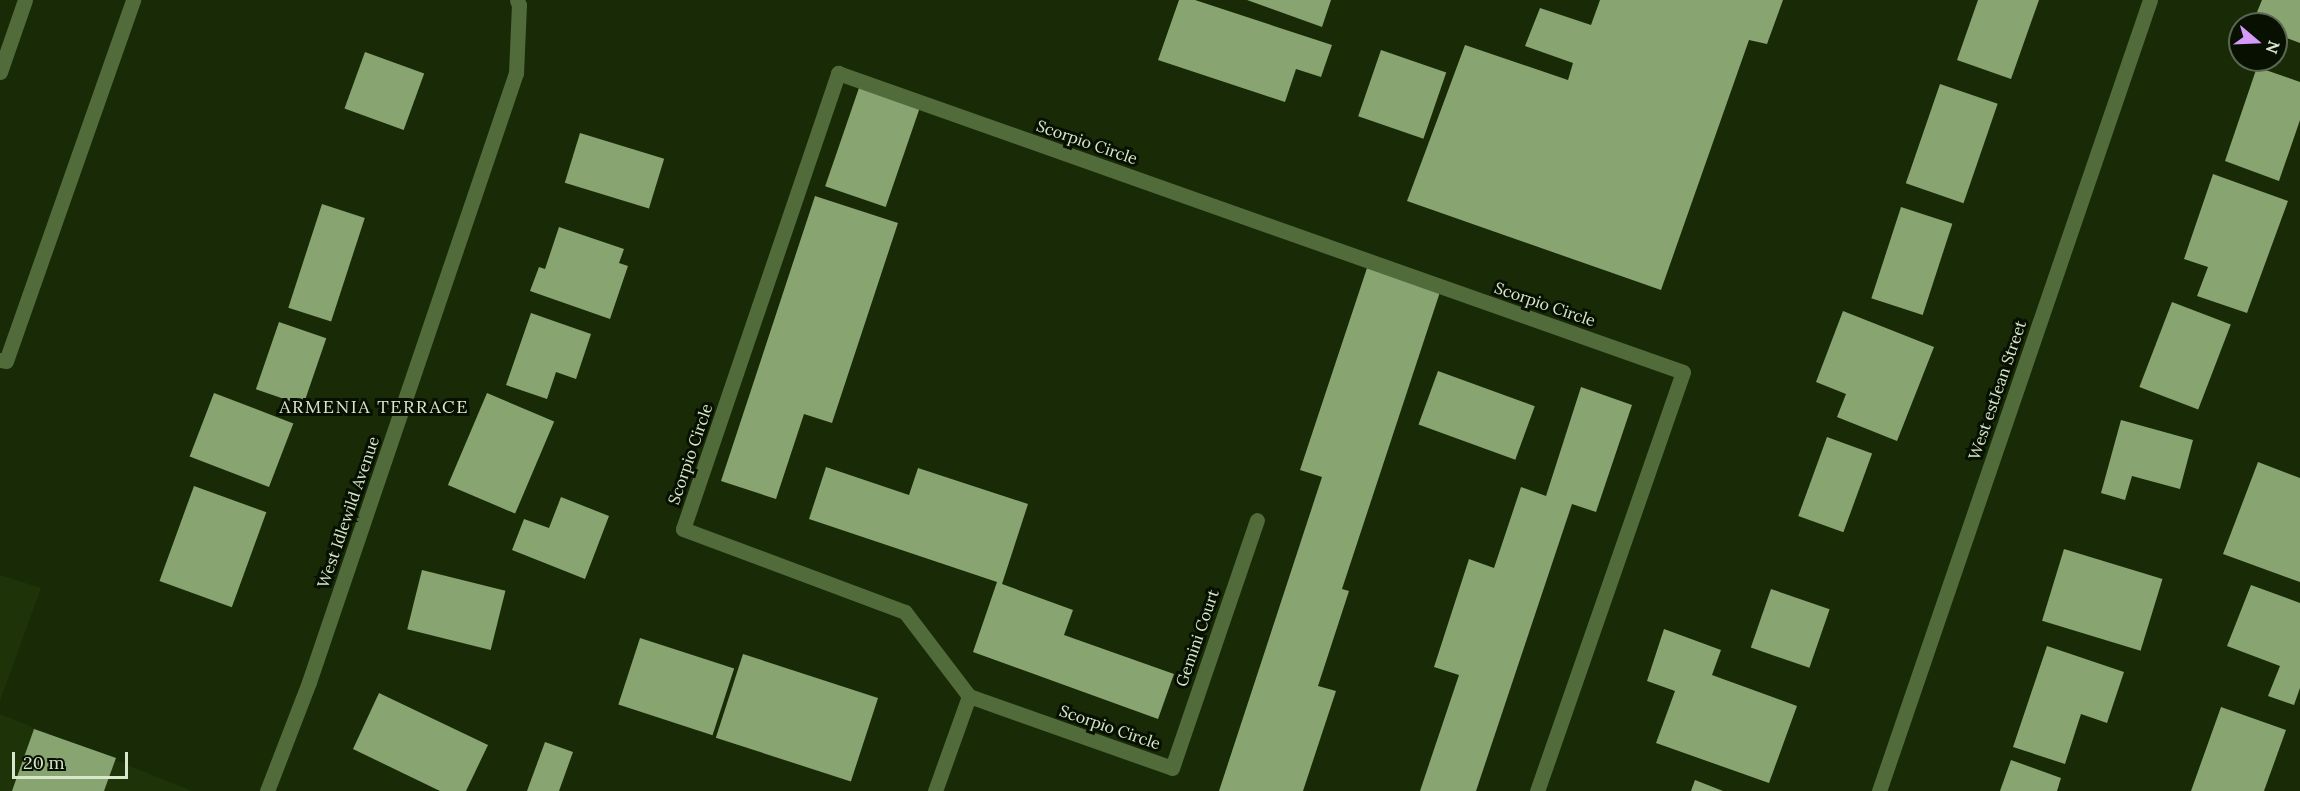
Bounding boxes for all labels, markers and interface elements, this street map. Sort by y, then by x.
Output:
north arrow [2228,12,2288,72]
text: N [2262,38,2285,56]
street label: Scorpio Circle [1034,116,1140,168]
street label: Scorpio Circle [1492,278,1598,330]
street label: West estJean Street [1964,318,2030,462]
district label: ARMENIA TERRACE [279,396,469,418]
street label: Scorpio Circle [664,401,716,507]
street label: West Idlewild Avenue [313,434,383,590]
street label: Gemini Court [1171,587,1223,689]
street label: Scorpio Circle [1057,701,1163,753]
scale bar [15,740,130,778]
text: 20 m [23,751,65,774]

